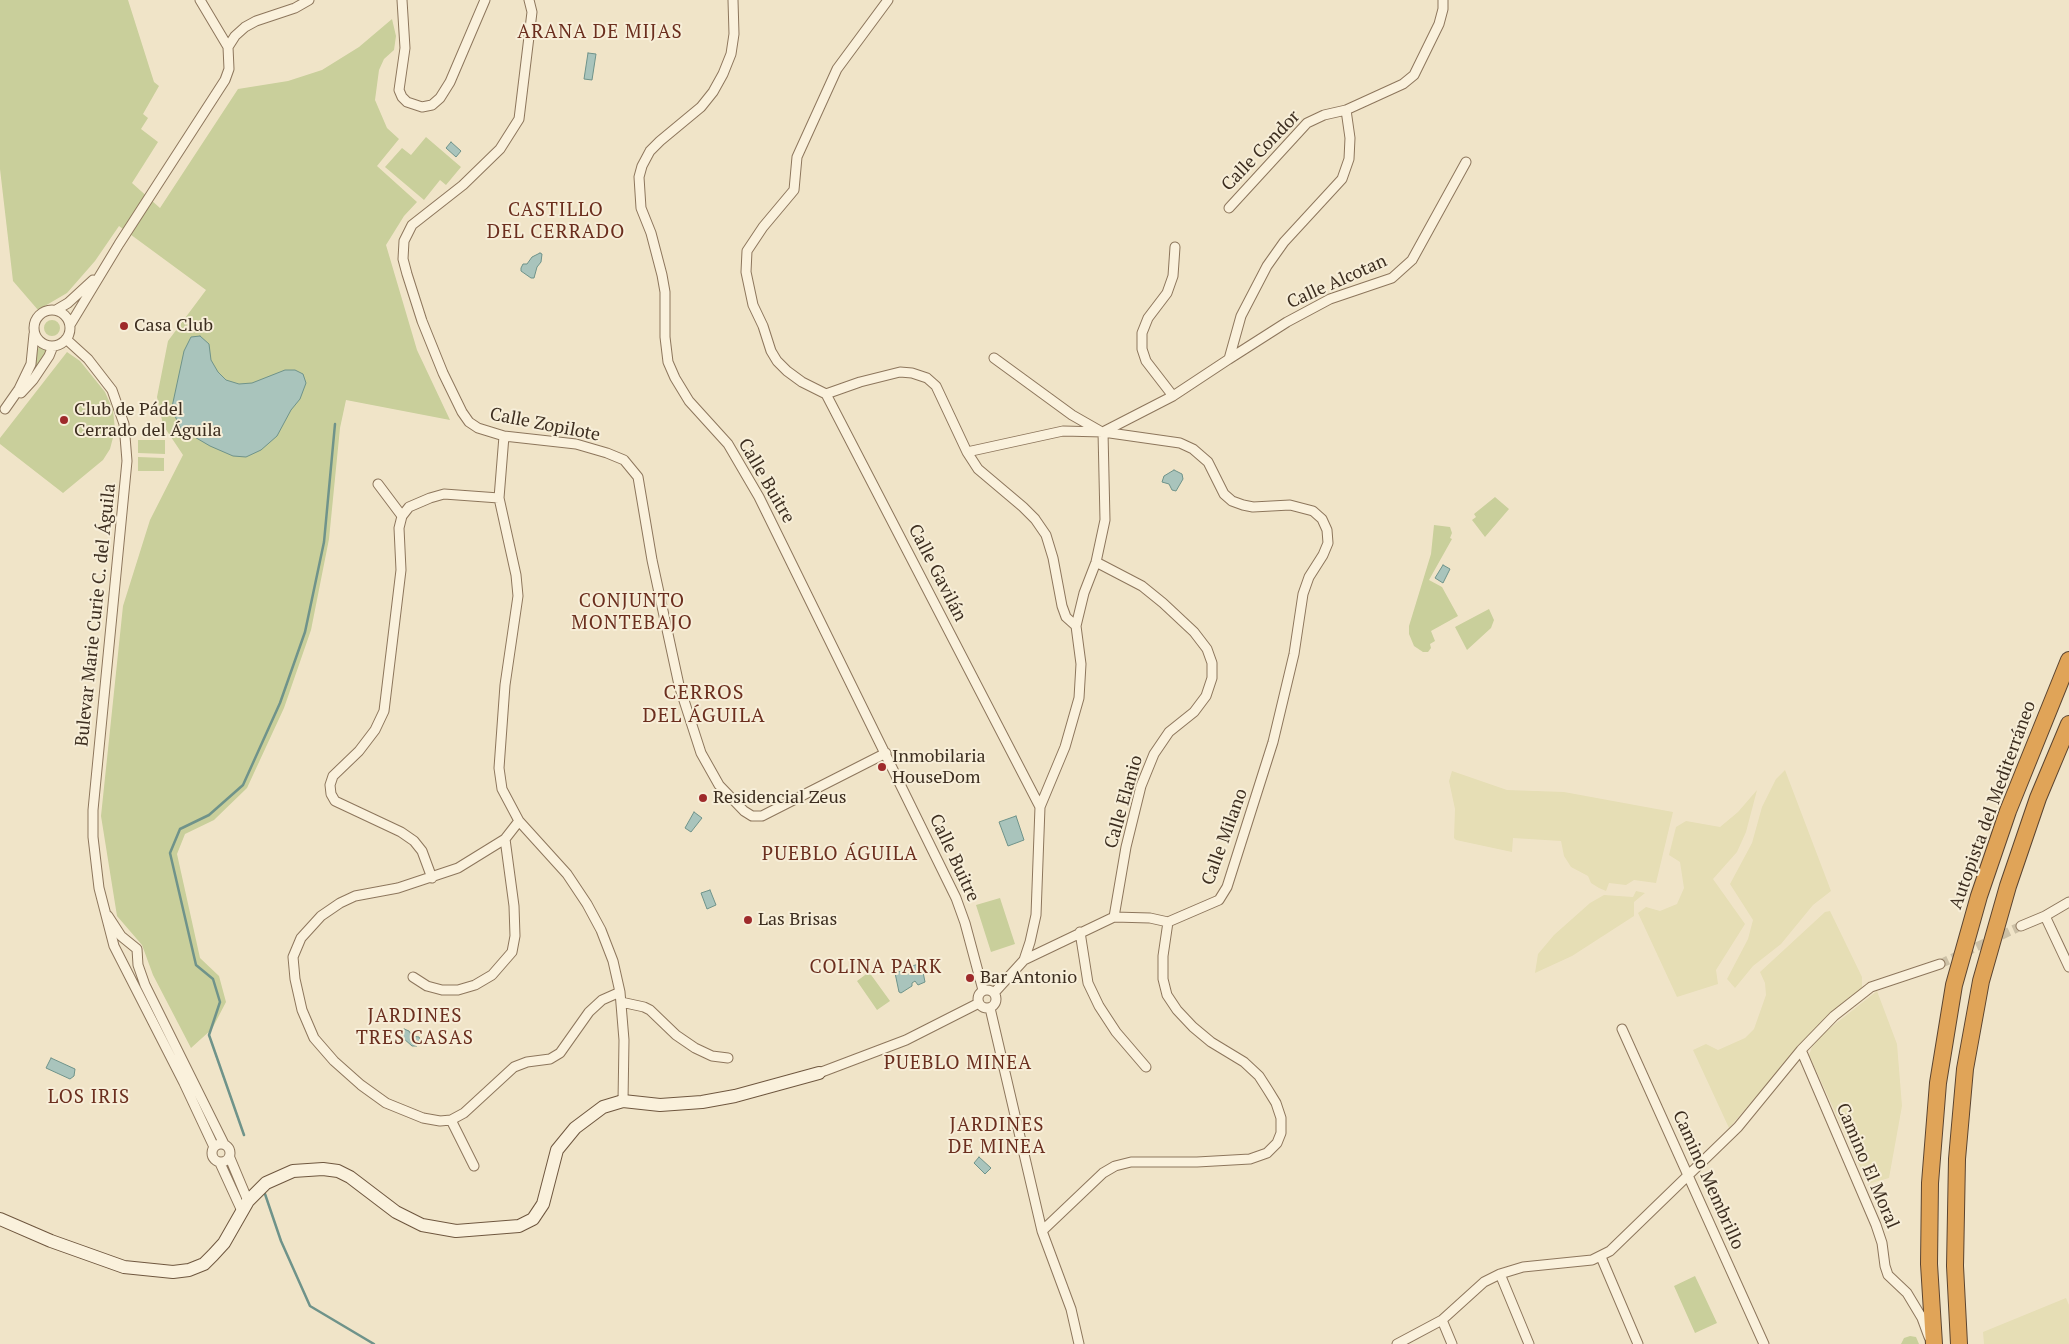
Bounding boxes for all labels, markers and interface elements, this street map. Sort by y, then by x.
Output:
district label: ARANA DE MIJAS [516,22,684,44]
street label: Calle Condor [1217,106,1305,196]
district label: CASTILLO DEL CERRADO [485,200,627,244]
street label: Calle Alcotan [1284,250,1390,314]
place label: Casa Club [134,315,213,337]
marker: Casa Club [118,320,130,332]
place label: Club de Pádel Cerrado del Águila [74,399,222,442]
street label: Calle Zopilote [488,404,602,446]
marker: Club de Pádel Cerrado del Águila [58,414,70,426]
street label: Calle Buitre [733,435,799,527]
street label: Bulevar Marie Curie C. del Águila [71,482,121,748]
street label: Calle Gavilán [903,521,971,625]
district label: CONJUNTO MONTEBAJO [570,591,694,635]
district label: CERROS DEL ÁGUILA [641,681,767,728]
street label: Autopista del Mediterráneo [1945,698,2041,912]
place label: Inmobilaria HouseDom [892,746,986,789]
street label: Calle Elanio [1100,753,1148,851]
marker: Inmobilaria HouseDom [876,761,888,773]
street label: Calle Milano [1198,786,1252,888]
place label: Residencial Zeus [713,787,847,809]
marker: Residencial Zeus [697,792,709,804]
street label: Calle Buitre [924,811,984,905]
district label: PUEBLO ÁGUILA [760,844,920,866]
place label: Las Brisas [758,909,837,931]
marker: Las Brisas [742,914,754,926]
district label: COLINA PARK [808,957,944,979]
place label: Bar Antonio [980,967,1077,989]
marker: Bar Antonio [964,972,976,984]
district label: JARDINES TRES CASAS [355,1006,475,1050]
district label: PUEBLO MINEA [882,1053,1034,1075]
district label: LOS IRIS [47,1087,131,1109]
street label: Camino El Moral [1831,1100,1903,1232]
street label: Camino Membrillo [1668,1107,1748,1253]
district label: JARDINES DE MINEA [947,1115,1047,1159]

